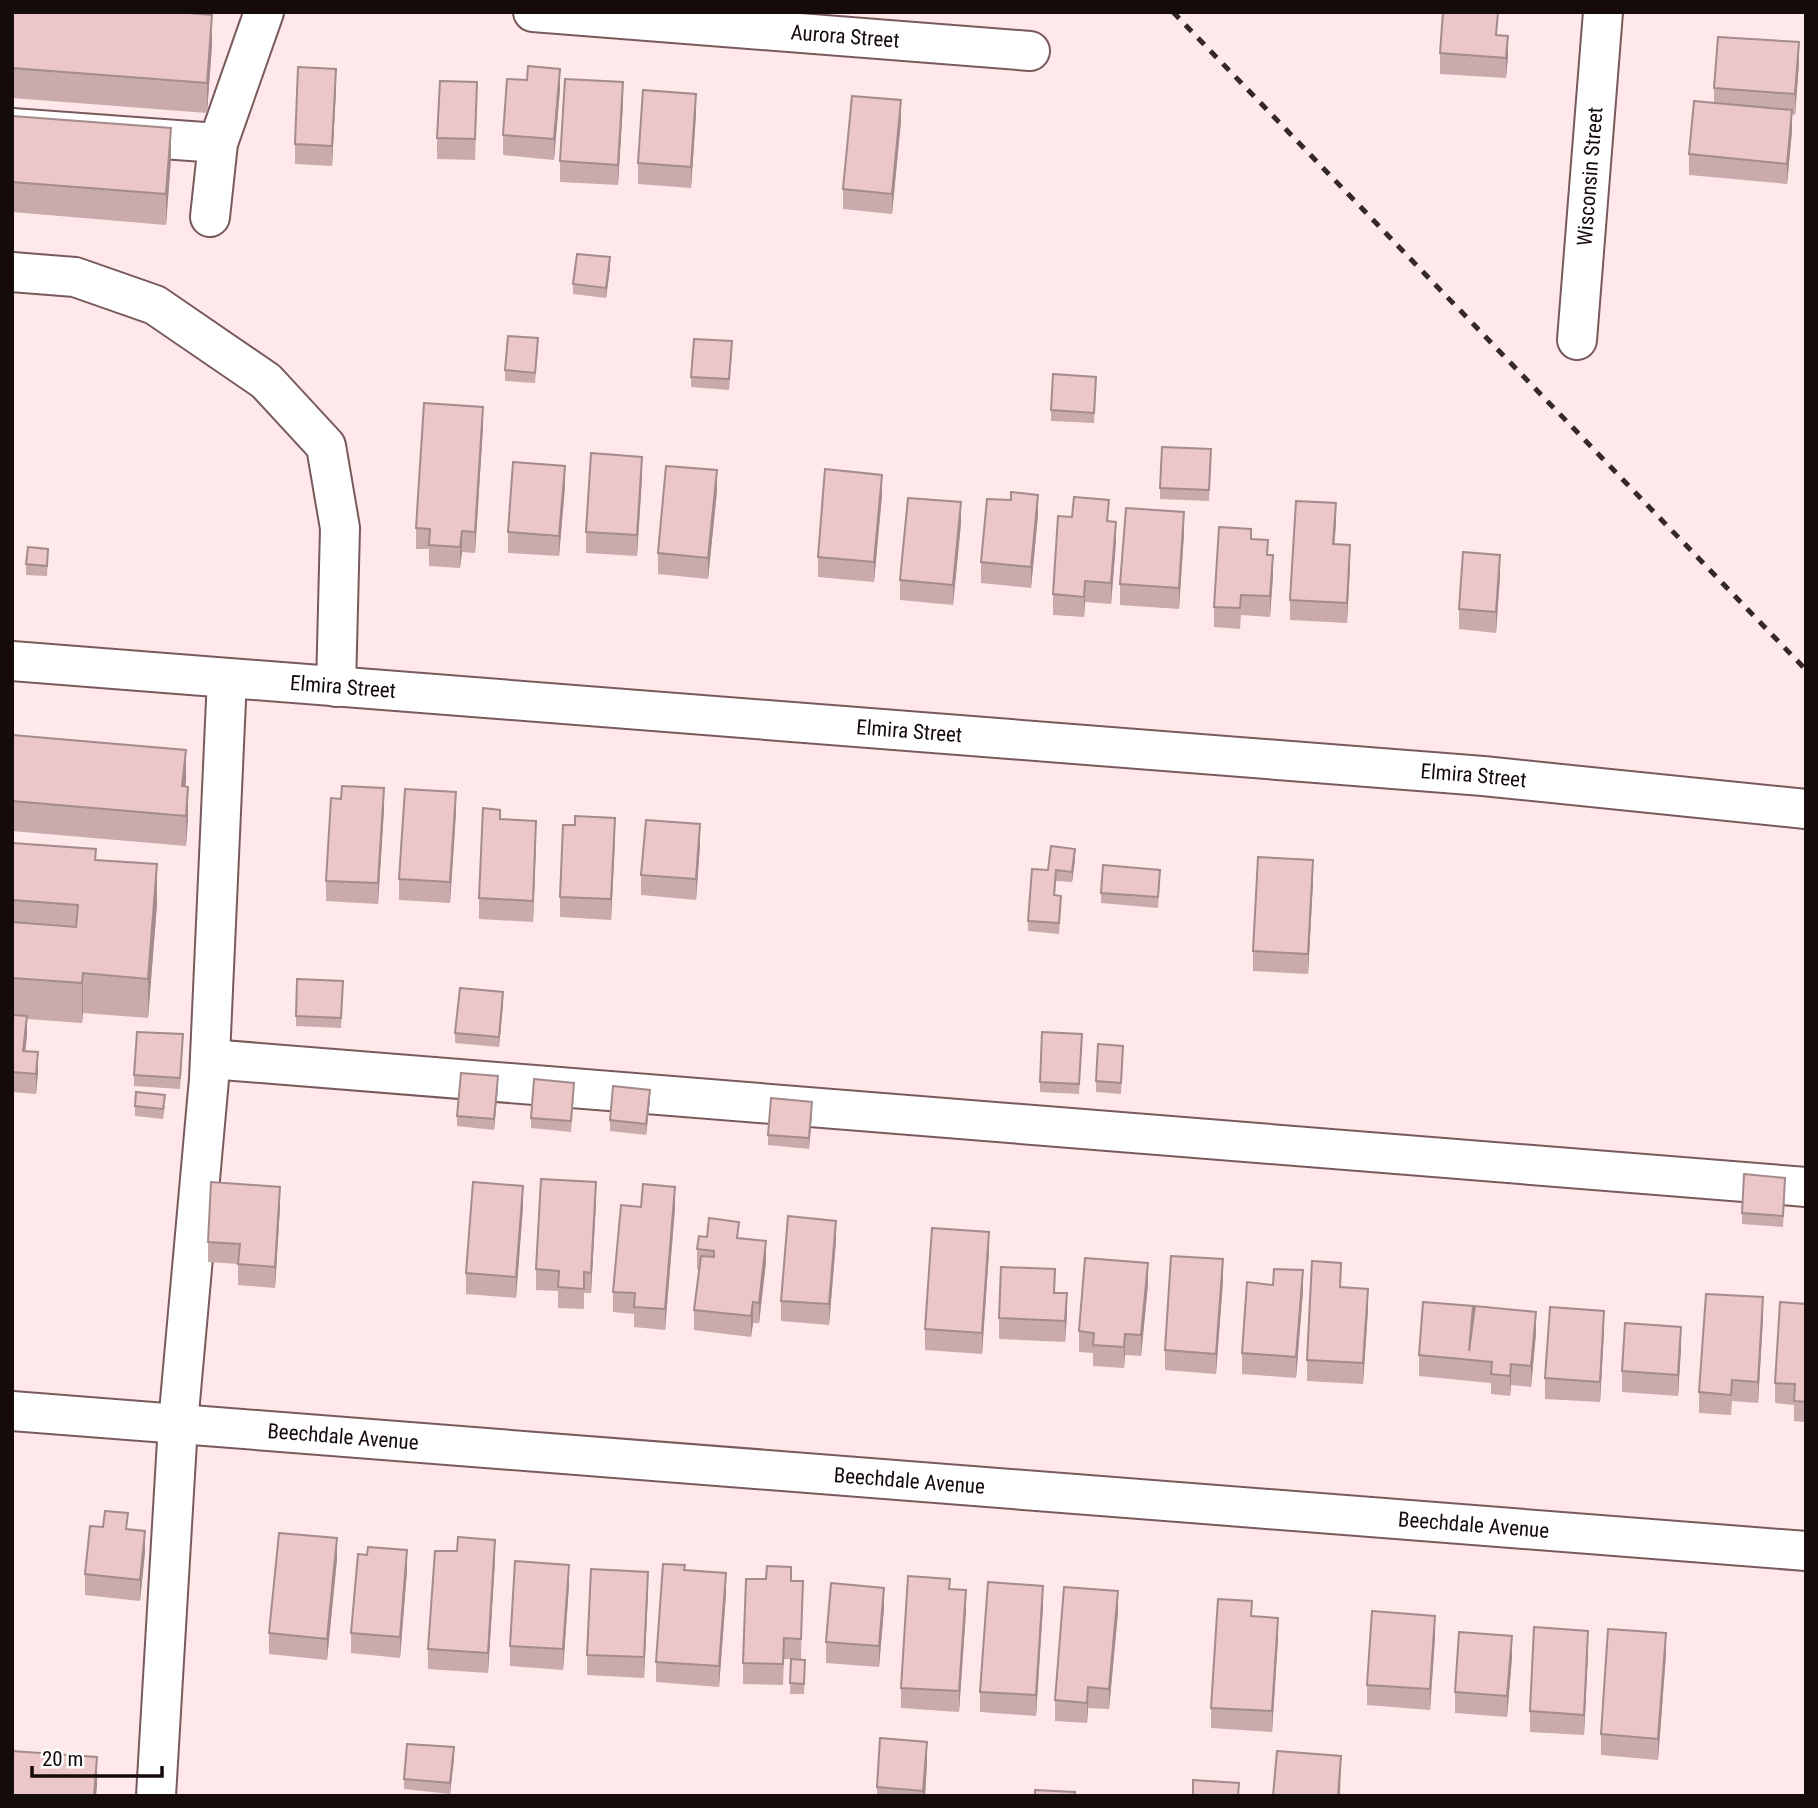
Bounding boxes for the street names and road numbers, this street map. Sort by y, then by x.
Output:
street label: Aurora Street [790,20,900,53]
street label: Wisconsin Street [1572,106,1607,247]
street label: Elmira Street [289,671,397,703]
street label: Elmira Street [855,715,963,747]
street label: Elmira Street [1420,759,1528,792]
street label: Beechdale Avenue [267,1419,420,1455]
street label: Beechdale Avenue [833,1463,986,1499]
street label: Beechdale Avenue [1397,1507,1550,1543]

